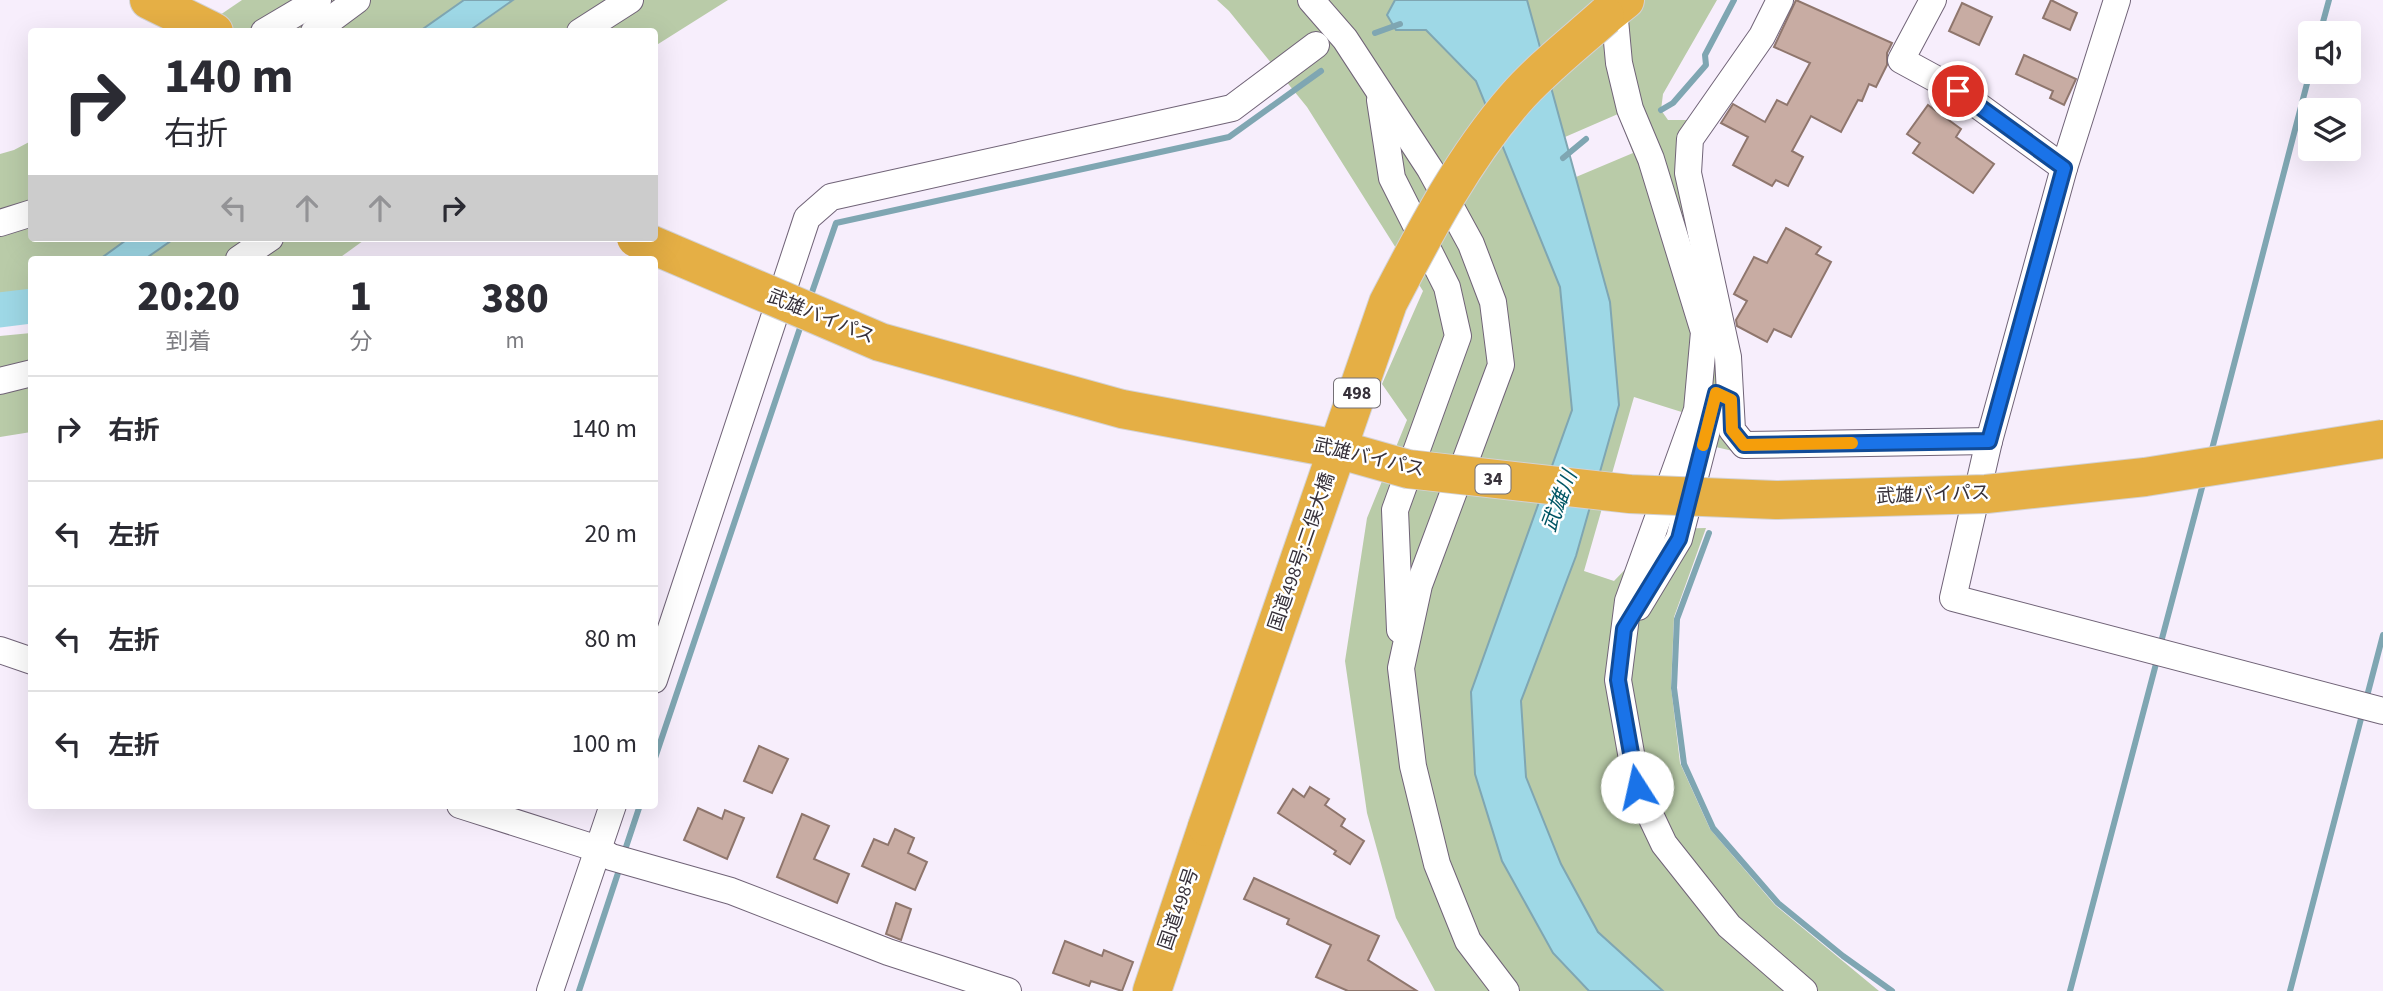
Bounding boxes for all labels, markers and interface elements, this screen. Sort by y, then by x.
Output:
map controls [2298,21,2361,161]
button: sound [2298,21,2361,84]
text: 140 m [164,42,293,112]
icon: right [49,56,140,147]
pin [1928,61,1988,121]
icon: arrive [1939,72,1977,110]
button: layers [2298,98,2361,161]
text: 右折 [164,111,228,157]
icon: left [215,189,253,227]
icon: ahead [288,189,326,227]
icon: ahead [361,189,399,227]
icon: right [434,189,472,227]
text: 20:20 [137,267,240,327]
text: 1 [349,267,372,327]
text: 380 [481,269,549,329]
street label: 武雄バイパス [763,283,879,351]
text: m [506,324,525,357]
text: 到着 [166,325,212,358]
text: 分 [349,325,372,358]
road number: 498 [1334,379,1380,408]
icon: right [49,410,87,448]
text: 140 m [571,410,637,447]
text: 右折 [108,412,160,449]
street label: 武雄バイパス [1311,432,1427,484]
road number: 34 [1476,464,1510,494]
water label: 武雄川 [1534,464,1585,536]
street label: 国道498号;二俣大橋 [1262,469,1342,635]
street label: 武雄バイパス [1876,480,1990,510]
icon: left [49,515,87,553]
text: 20 m [584,515,637,552]
text: 左折 [108,517,160,554]
icon: left [49,620,87,658]
text: 80 m [584,620,637,657]
text: 左折 [108,622,160,659]
icon: left [49,725,87,763]
text: 100 m [571,725,637,762]
text: 左折 [108,727,160,764]
position arrow [1600,750,1674,824]
street label: 国道498号 [1152,864,1206,954]

